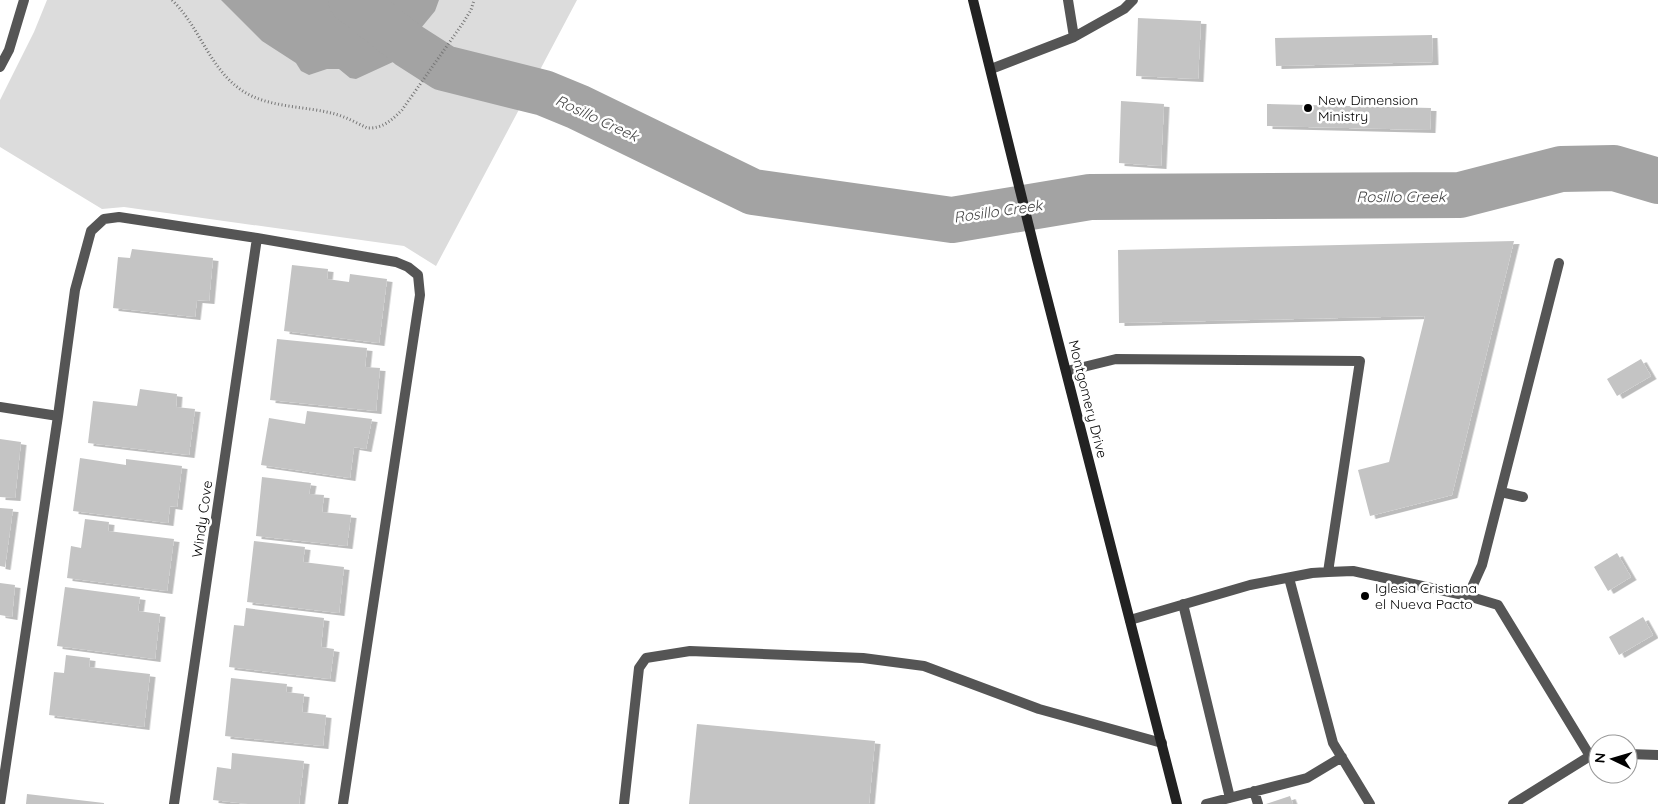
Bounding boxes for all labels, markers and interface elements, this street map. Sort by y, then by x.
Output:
water label: Rosillo Creek [552,90,643,146]
place label: New Dimension Ministry [1318,91,1418,125]
marker: New Dimension Ministry [1302,102,1314,114]
water label: Rosillo Creek [1356,187,1448,206]
water label: Rosillo Creek [952,195,1046,227]
street label: Montgomery Drive [1065,338,1111,460]
street label: Windy Cove [188,479,216,559]
place label: Iglesia Cristiana el Nueva Pacto [1375,579,1477,613]
marker: Iglesia Cristiana el Nueva Pacto [1359,590,1371,602]
north arrow [1588,734,1638,784]
text: N [1591,752,1609,764]

